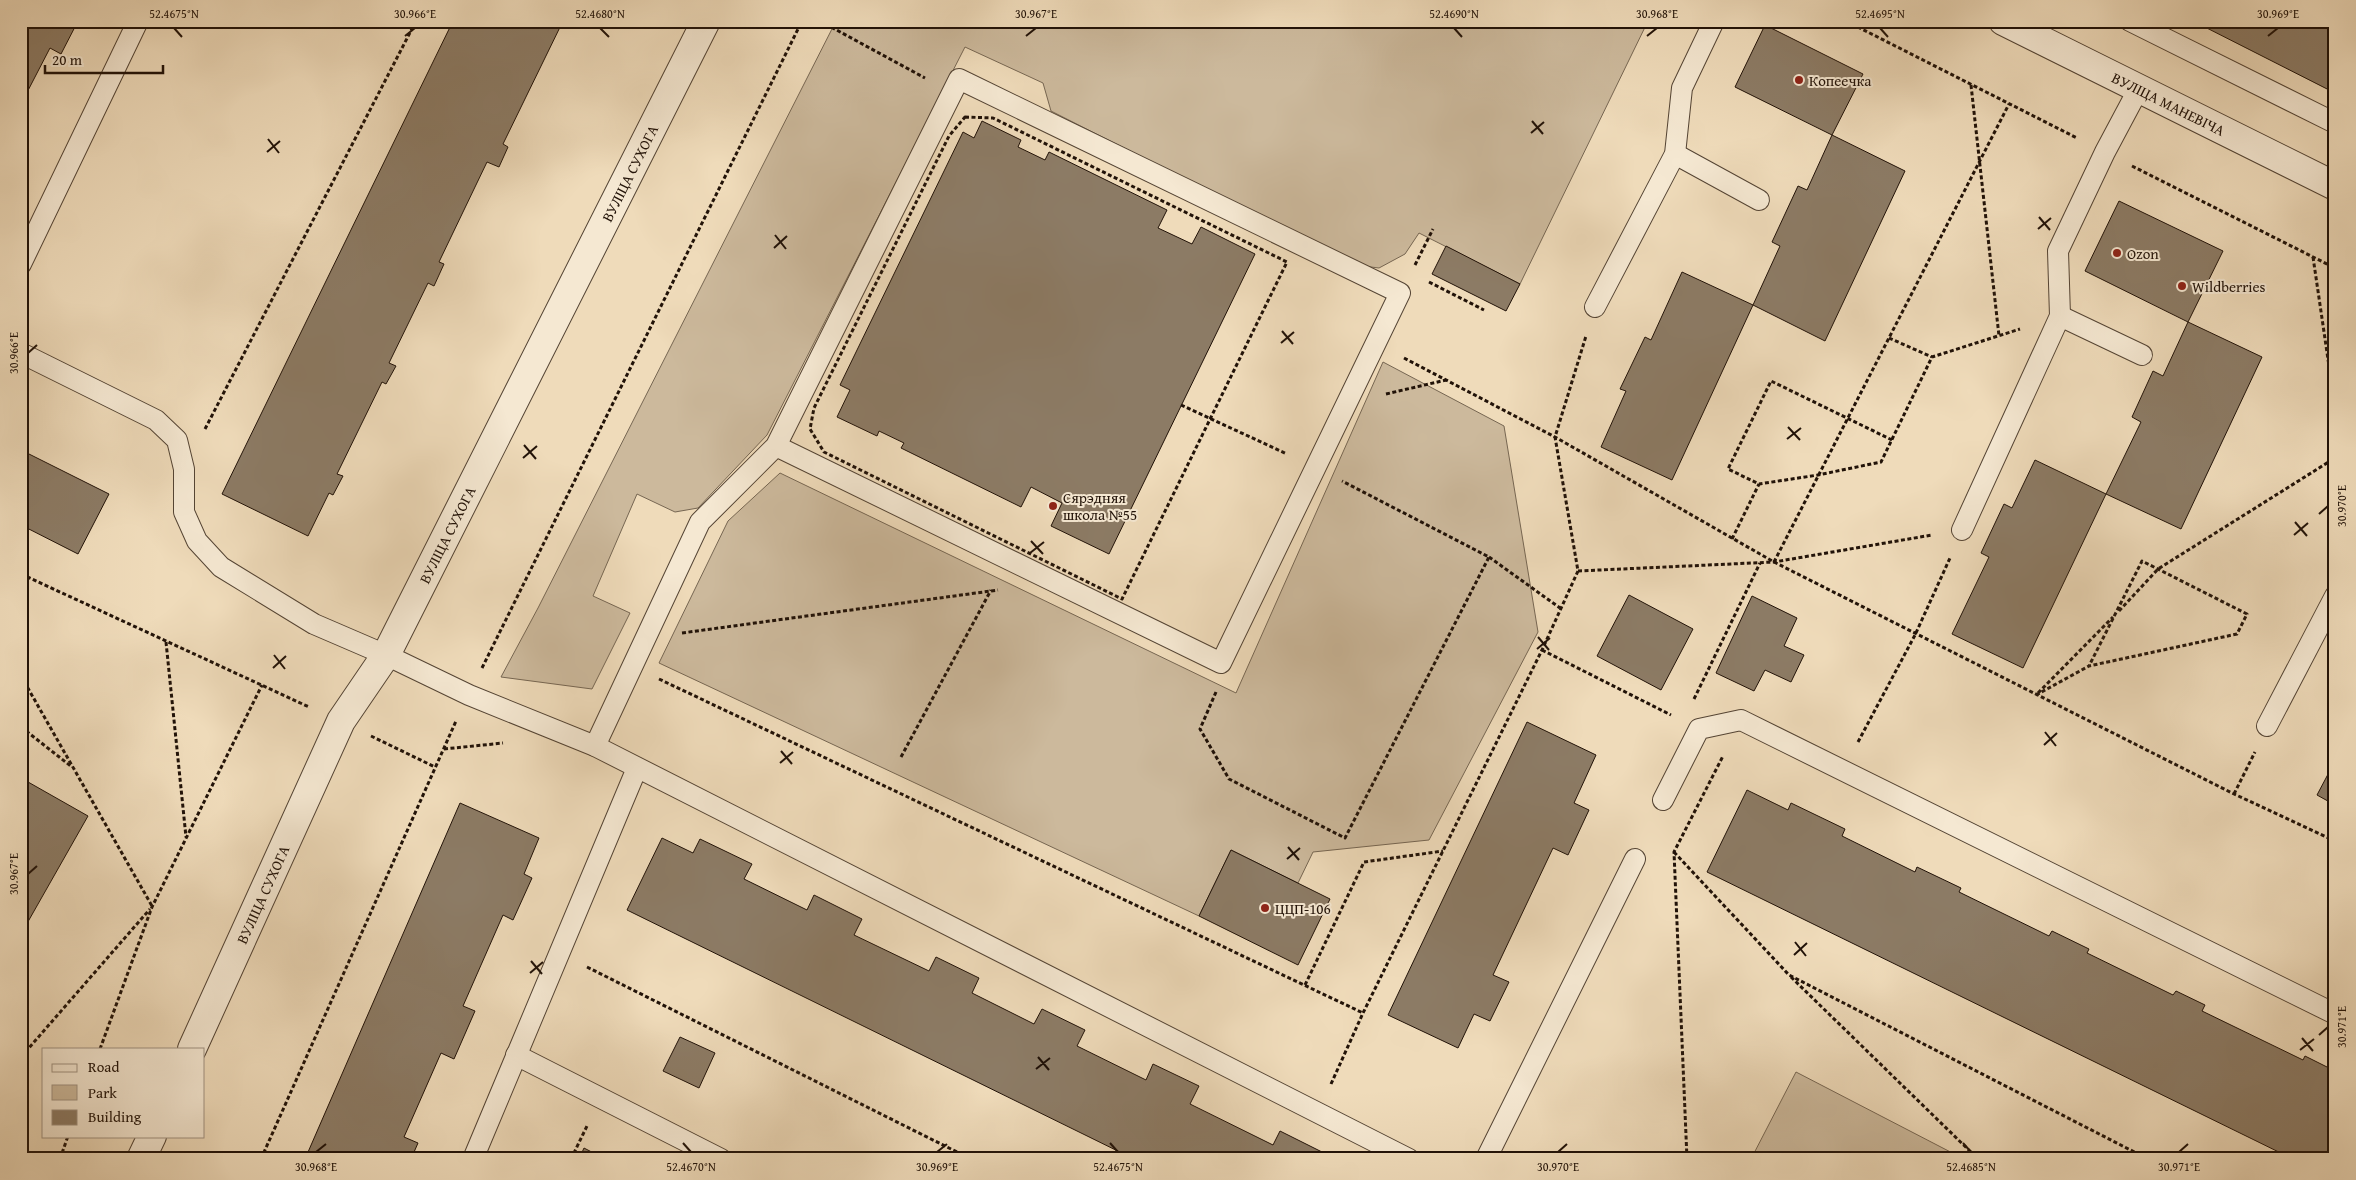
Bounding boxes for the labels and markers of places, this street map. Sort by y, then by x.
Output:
place label: Копеечка [1809,70,1872,91]
marker: Копеечка [1793,74,1805,86]
place label: Ozon [2127,243,2159,264]
marker: Ozon [2111,247,2123,259]
place label: Wildberries [2192,276,2266,297]
marker: Wildberries [2176,280,2188,292]
place label: Сярэдняя школа №55 [1063,487,1137,525]
marker: Сярэдняя школа №55 [1047,500,1059,512]
place label: ЦЦП-106 [1275,898,1331,919]
marker: ЦЦП-106 [1259,902,1271,914]

